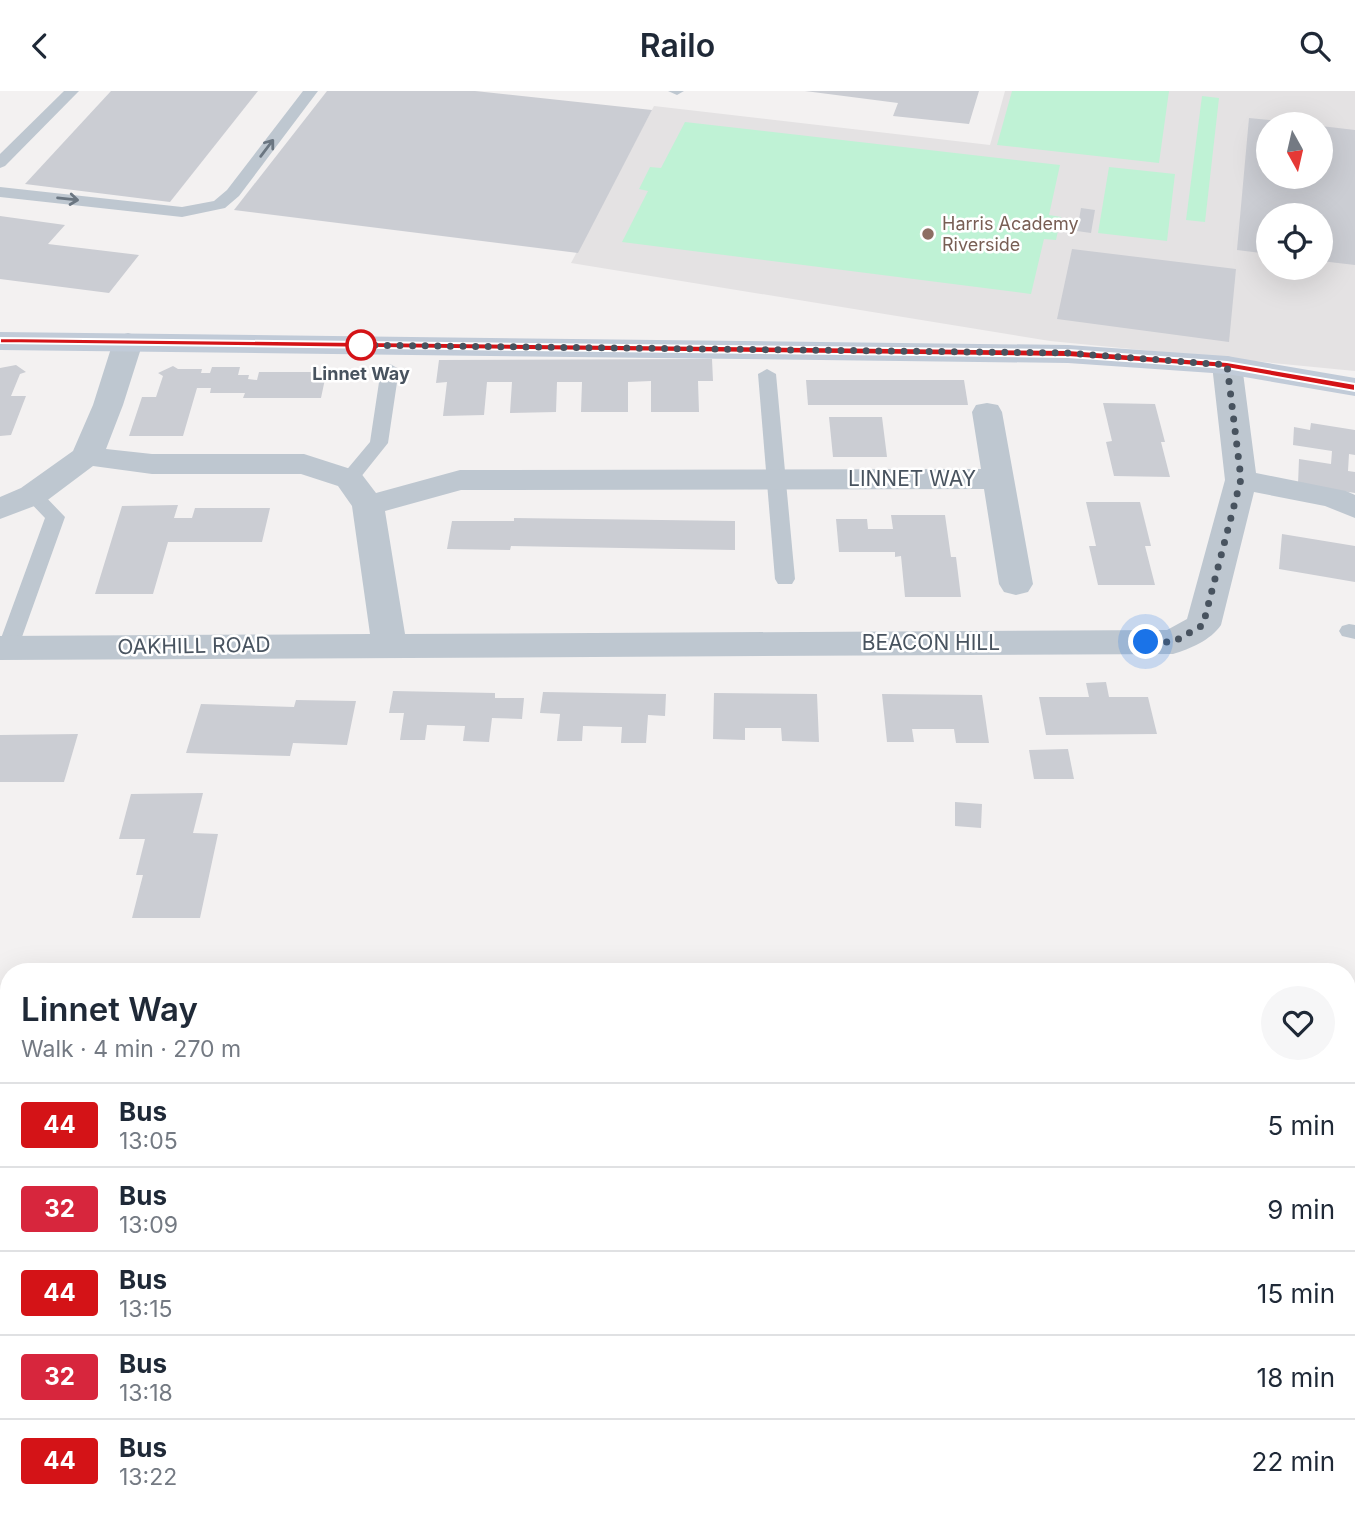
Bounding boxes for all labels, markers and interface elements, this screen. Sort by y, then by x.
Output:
text: Railo [640,26,715,65]
icon: back [21,27,59,65]
icon: search [1296,27,1334,65]
north arrow [1256,112,1334,189]
map controls [1256,112,1333,280]
one-way arrow [260,139,275,158]
one-way arrow [56,193,79,206]
button: locate [1256,203,1333,280]
place label: Harris Academy Riverside [942,213,1079,255]
marker: Harris Academy Riverside [920,226,936,242]
marker: Linnet Way [346,330,376,360]
place label: Linnet Way [312,363,410,384]
street label: LINNET WAY [848,466,976,491]
your location [1128,624,1163,659]
street label: BEACON HILL [862,630,1000,655]
street label: OAKHILL ROAD [117,632,271,659]
button: heart [1261,986,1335,1060]
text: Linnet Way [21,989,198,1029]
text: Walk · 4 min · 270 m [21,1035,241,1063]
text: Bus [119,1096,167,1127]
text: 44 [43,1110,76,1139]
text: 5 min [1267,1110,1335,1141]
text: 13:05 [119,1127,178,1155]
text: Bus [119,1180,167,1211]
text: 32 [44,1194,75,1223]
text: 9 min [1267,1194,1335,1225]
text: 13:09 [119,1211,178,1239]
text: Bus [119,1264,167,1295]
text: 44 [43,1278,76,1307]
text: 15 min [1257,1278,1335,1309]
text: 13:15 [119,1295,173,1323]
text: Bus [119,1348,167,1379]
text: 32 [44,1362,75,1391]
text: 18 min [1257,1362,1335,1393]
text: 13:18 [119,1379,173,1407]
text: Bus [119,1432,167,1463]
text: 44 [43,1446,76,1475]
text: 22 min [1252,1446,1335,1477]
text: 13:22 [119,1463,177,1491]

